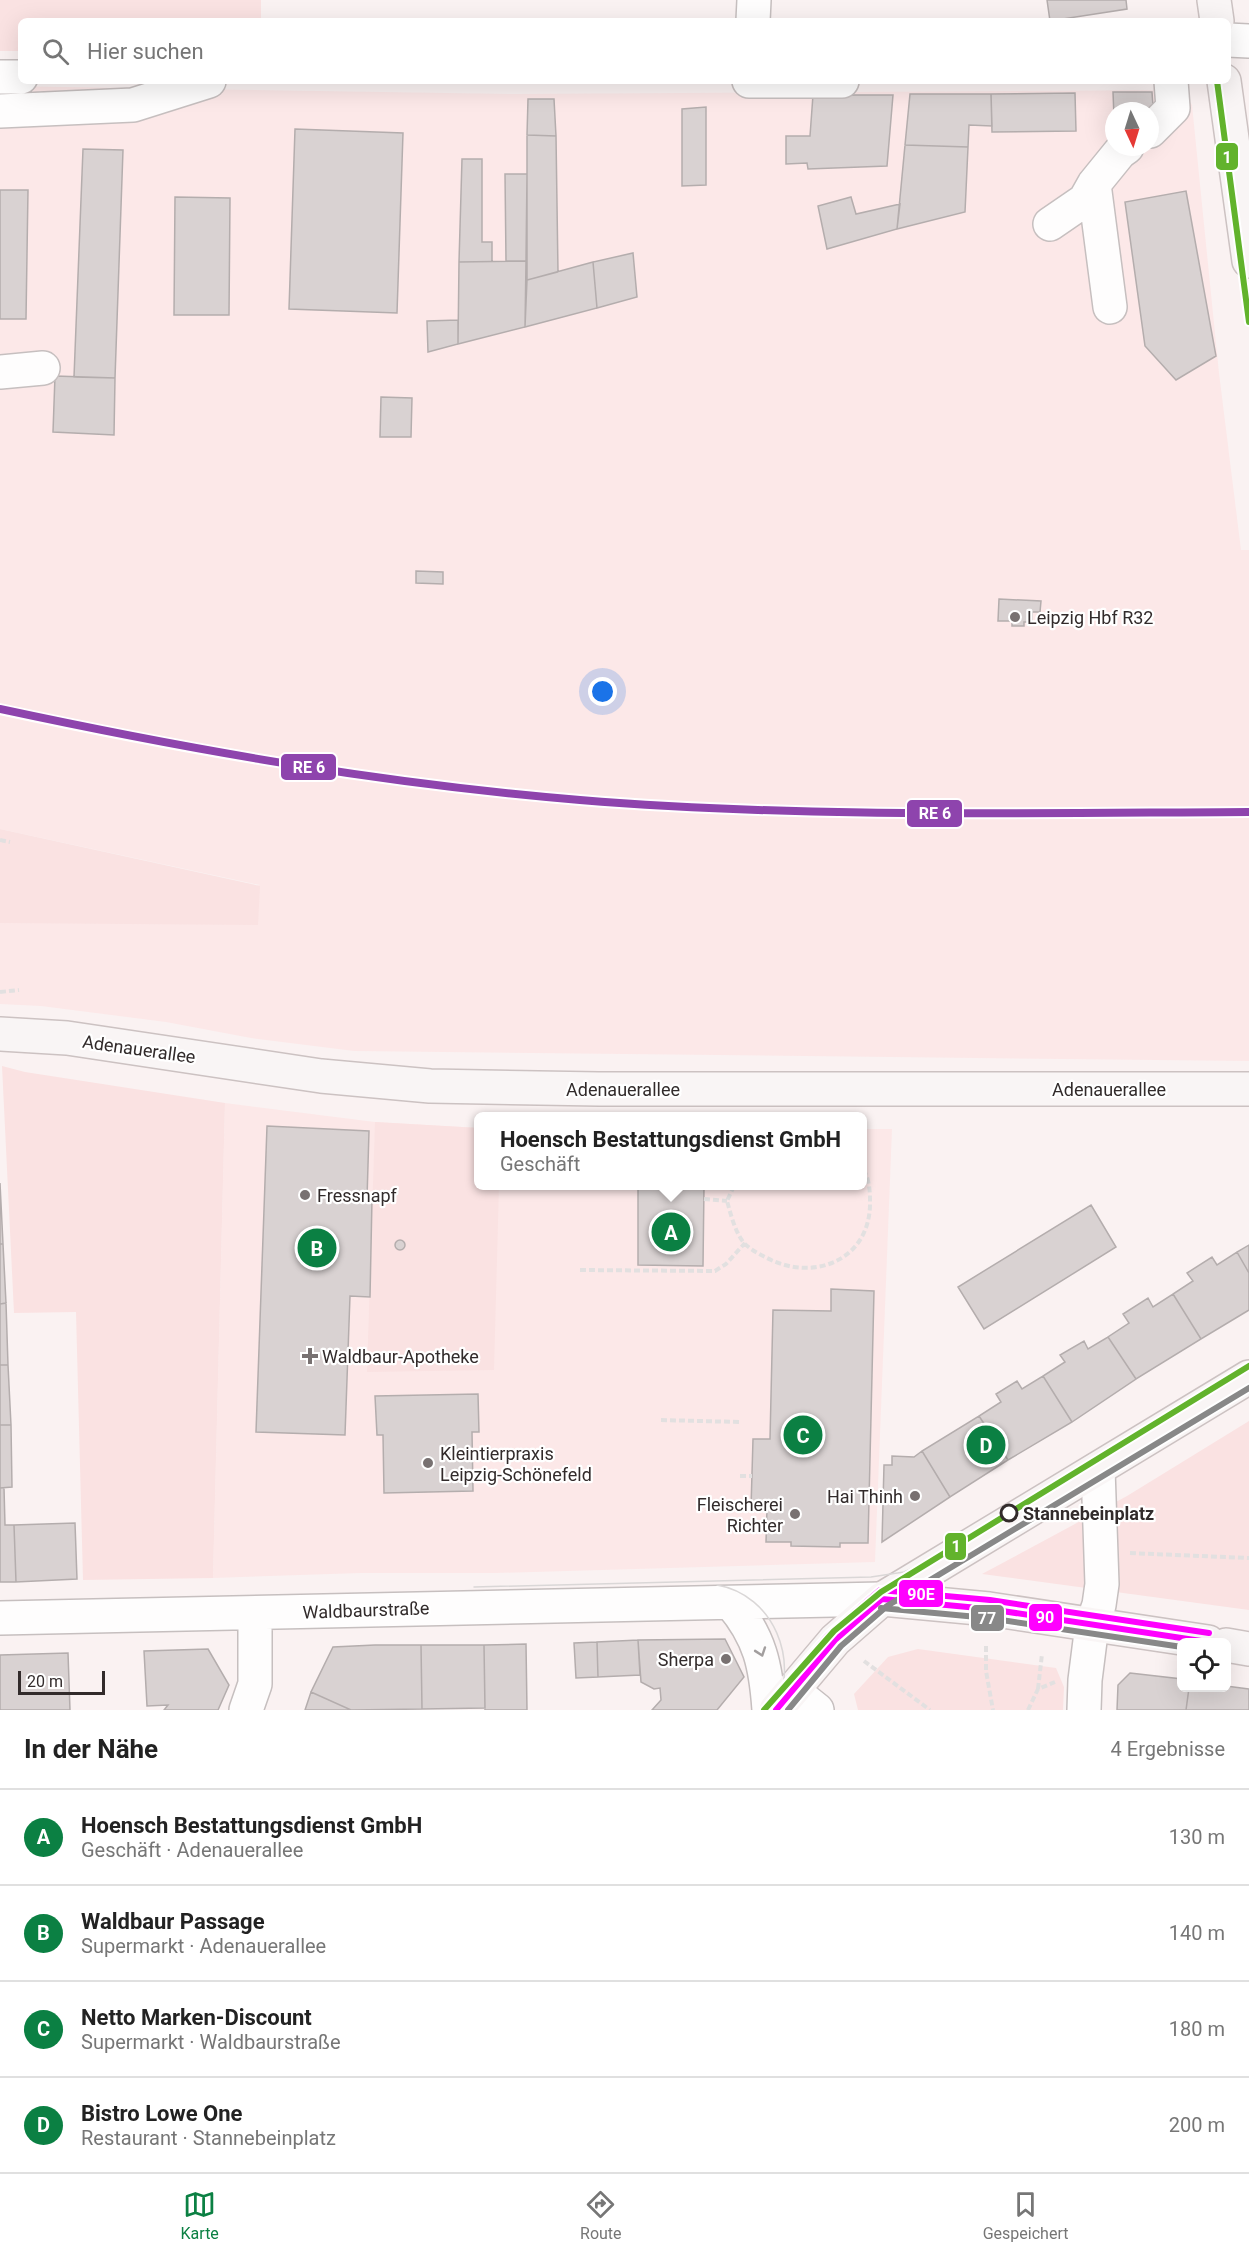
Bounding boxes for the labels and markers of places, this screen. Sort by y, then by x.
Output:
place label: Leipzig Hbf R32 [1027,607,1153,628]
marker: Leipzig Hbf R32 [1008,610,1022,624]
place label: Fressnapf [317,1185,398,1206]
marker: Fressnapf [298,1188,312,1202]
pin: A [652,1210,690,1254]
pin: B [298,1226,336,1270]
place label: Waldbaur-Apotheke [322,1346,479,1367]
marker: Waldbaur-Apotheke [303,1349,317,1363]
pin: C [784,1412,822,1458]
pin: D [966,1422,1006,1468]
place label: Kleintierpraxis Leipzig-Schönefeld [440,1443,592,1485]
marker: Kleintierpraxis Leipzig-Schönefeld [421,1456,435,1470]
place label: Hai Thinh [827,1486,903,1507]
marker: Hai Thinh [908,1489,922,1503]
place label: Fleischerei Richter [697,1494,783,1536]
place label: Stannebeinplatz [1023,1503,1154,1524]
marker: Stannebeinplatz [1000,1504,1018,1522]
marker: Fleischerei Richter [788,1507,802,1521]
place label: Sherpa [658,1649,714,1670]
marker: Sherpa [719,1652,733,1666]

